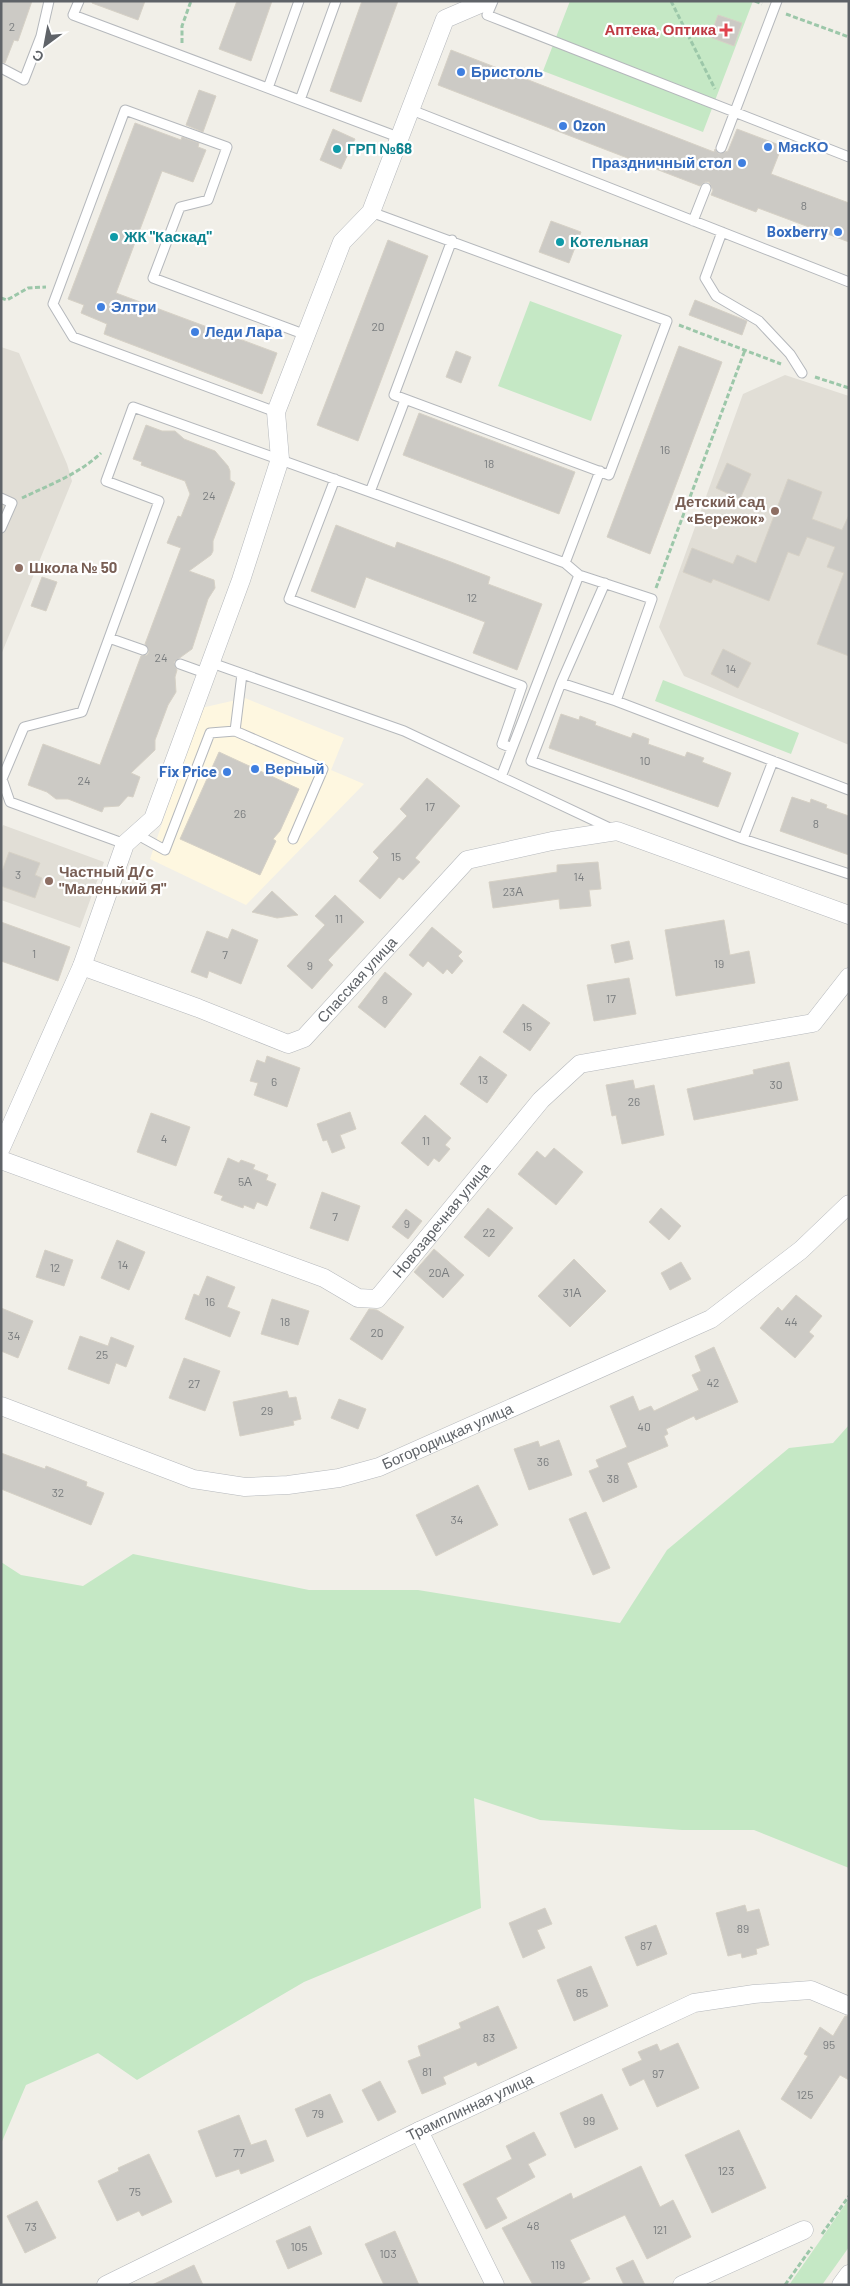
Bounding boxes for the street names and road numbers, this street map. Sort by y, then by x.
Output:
street label: Спасская улица [313,932,401,1026]
street label: Новозаречная улица [388,1158,494,1281]
street label: Богородицкая улица [379,1398,516,1473]
street label: Трамплинная улица [403,2069,536,2144]

